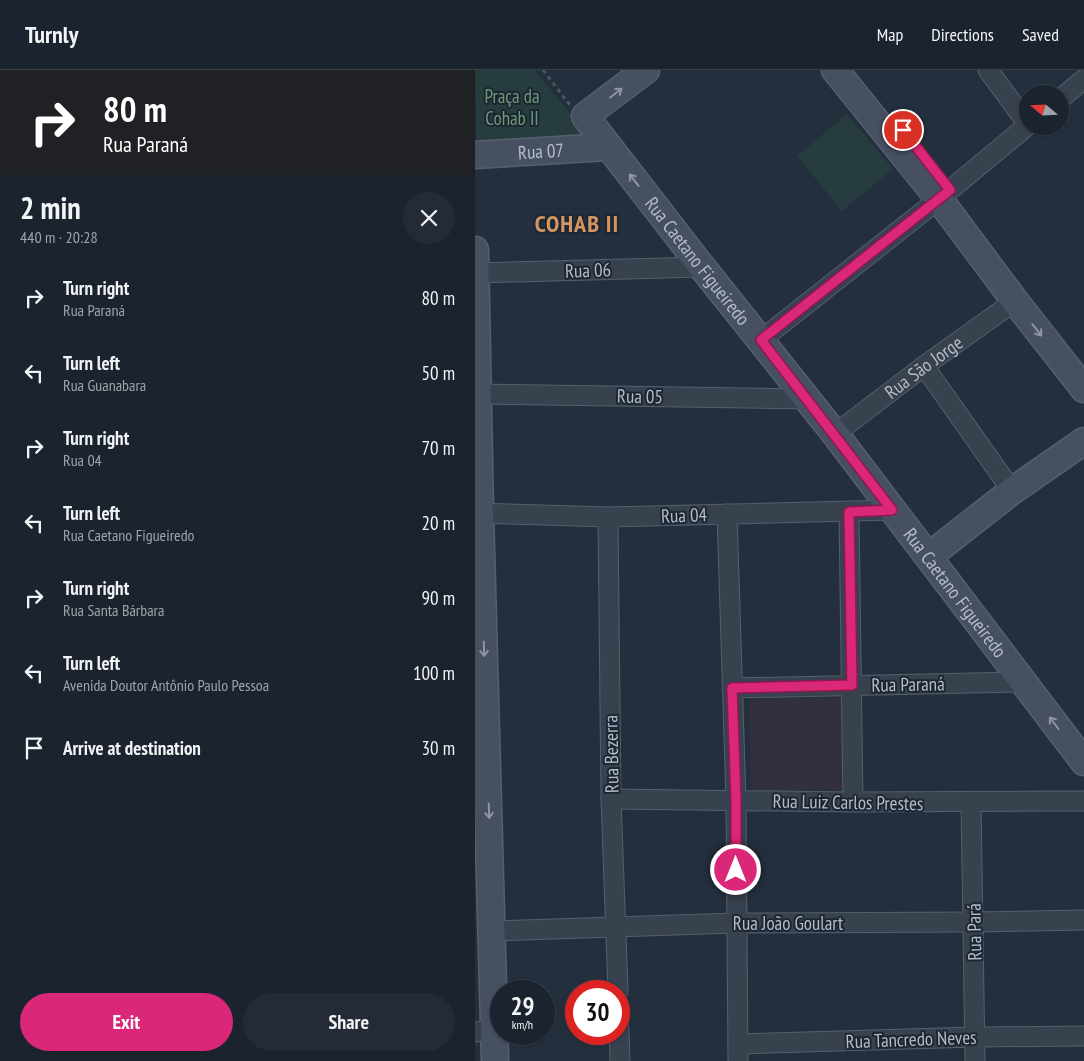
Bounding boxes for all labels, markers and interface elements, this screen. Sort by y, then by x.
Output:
text: Turnly [25,19,78,50]
text: Map [877,23,903,46]
text: Directions [931,23,994,46]
text: Saved [1022,23,1059,46]
park label: Praça da Cohab II [484,84,540,130]
north arrow [1019,85,1069,135]
map controls [1019,85,1069,135]
text: 80 m [103,86,167,132]
one-way arrow [609,88,623,98]
icon: right [20,90,85,155]
pin [882,109,924,151]
icon: arrive [889,116,917,144]
text: Rua Paraná [103,130,188,158]
street label: Rua 07 [517,138,565,164]
one-way arrow [628,174,639,187]
text: 2 min [20,188,81,227]
button: close [403,192,455,244]
street label: Rua Caetano Figueiredo [640,192,755,330]
district label: COHAB II [535,208,619,239]
text: 440 m · 20:28 [20,227,98,247]
street label: Rua 06 [565,257,611,283]
text: Turn right [63,276,129,300]
icon: right [20,284,48,312]
text: 80 m [422,286,455,310]
text: Rua Paraná [63,300,125,320]
one-way arrow [1031,323,1042,336]
street label: Rua São Jorge [880,330,967,404]
text: Turn left [63,351,120,375]
icon: left [20,359,48,387]
text: 50 m [422,361,455,385]
text: Rua Guanabara [63,375,146,395]
street label: Rua 05 [617,384,663,408]
text: Turn right [63,426,129,450]
icon: right [20,434,48,462]
text: 70 m [422,436,455,460]
text: Rua 04 [63,450,102,470]
text: Turn left [63,501,120,525]
street label: Rua 04 [661,502,708,528]
icon: left [20,509,48,537]
text: 20 m [422,511,455,535]
street label: Rua Caetano Figueiredo [899,523,1012,662]
text: Rua Caetano Figueiredo [63,525,195,545]
text: Turn right [63,576,129,600]
icon: right [20,584,48,612]
text: 90 m [422,586,455,610]
text: Rua Santa Bárbara [63,600,164,620]
one-way arrow [479,640,489,656]
text: Turn left [63,651,120,675]
icon: left [20,659,48,687]
text: 100 m [413,661,455,685]
street label: Rua Paraná [871,671,945,697]
text: Avenida Doutor Antônio Paulo Pessoa [63,675,269,695]
street label: Rua Bezerra [598,715,624,793]
one-way arrow [1049,717,1060,730]
icon: arrive [20,734,48,762]
text: Arrive at destination [63,736,201,760]
text: 30 m [422,736,455,760]
street label: Rua Luiz Carlos Prestes [772,789,924,815]
one-way arrow [484,802,494,819]
position arrow [709,843,761,895]
street label: Rua Pará [962,903,986,961]
street label: Rua João Goulart [733,911,844,935]
speed limit sign: 30 [565,980,630,1045]
text: 29 [511,990,534,1022]
button: Exit [20,993,233,1051]
button: Share [243,993,455,1051]
text: km/h [512,1017,533,1032]
street label: Rua Tancredo Neves [845,1025,977,1053]

